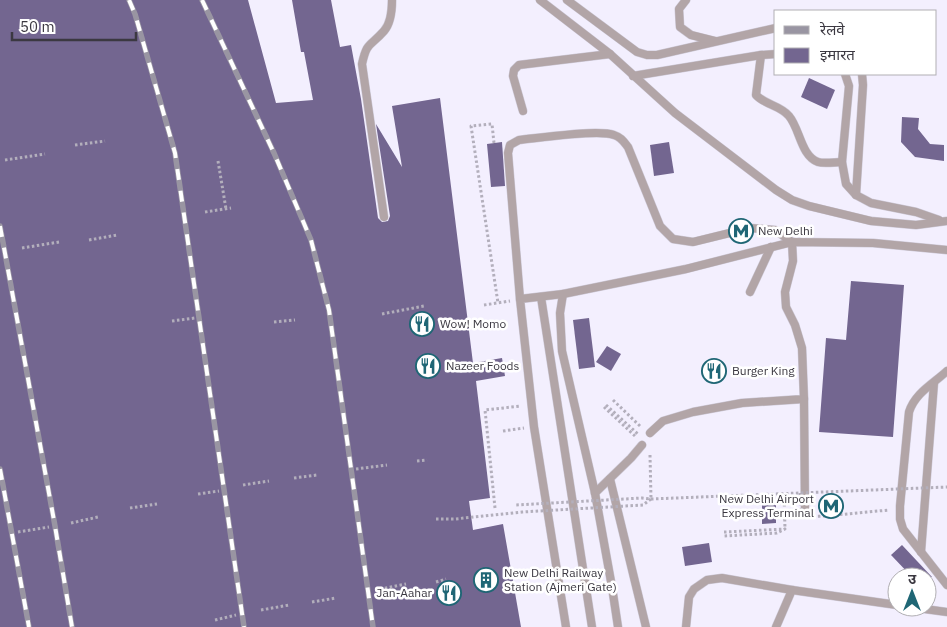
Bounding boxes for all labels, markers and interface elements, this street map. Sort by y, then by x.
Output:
scale bar [12,10,136,42]
legend [774,10,937,75]
text: 50 m [20,17,55,36]
text: रेलवे [819,20,845,39]
text: इमारत [820,45,855,64]
metro station icon: New Delhi [728,218,754,244]
place label: New Delhi [758,223,813,238]
restaurant icon: Wow! Momo [409,311,435,337]
place label: Wow! Momo [440,316,507,331]
restaurant icon: Nazeer Foods [415,353,441,379]
place label: Nazeer Foods [446,358,520,373]
restaurant icon: Burger King [701,358,727,384]
place label: Burger King [732,363,795,378]
place label: New Delhi Airport Express Terminal [719,491,814,520]
metro station icon: New Delhi Airport Express Terminal [818,493,844,519]
place label: New Delhi Railway Station (Ajmeri Gate) [504,565,617,594]
building icon: New Delhi Railway Station (Ajmeri Gate) [473,567,499,593]
north arrow [887,567,937,617]
text: उ [908,570,917,588]
restaurant icon: Jan-Aahar [436,580,462,606]
place label: Jan-Aahar [376,585,433,600]

